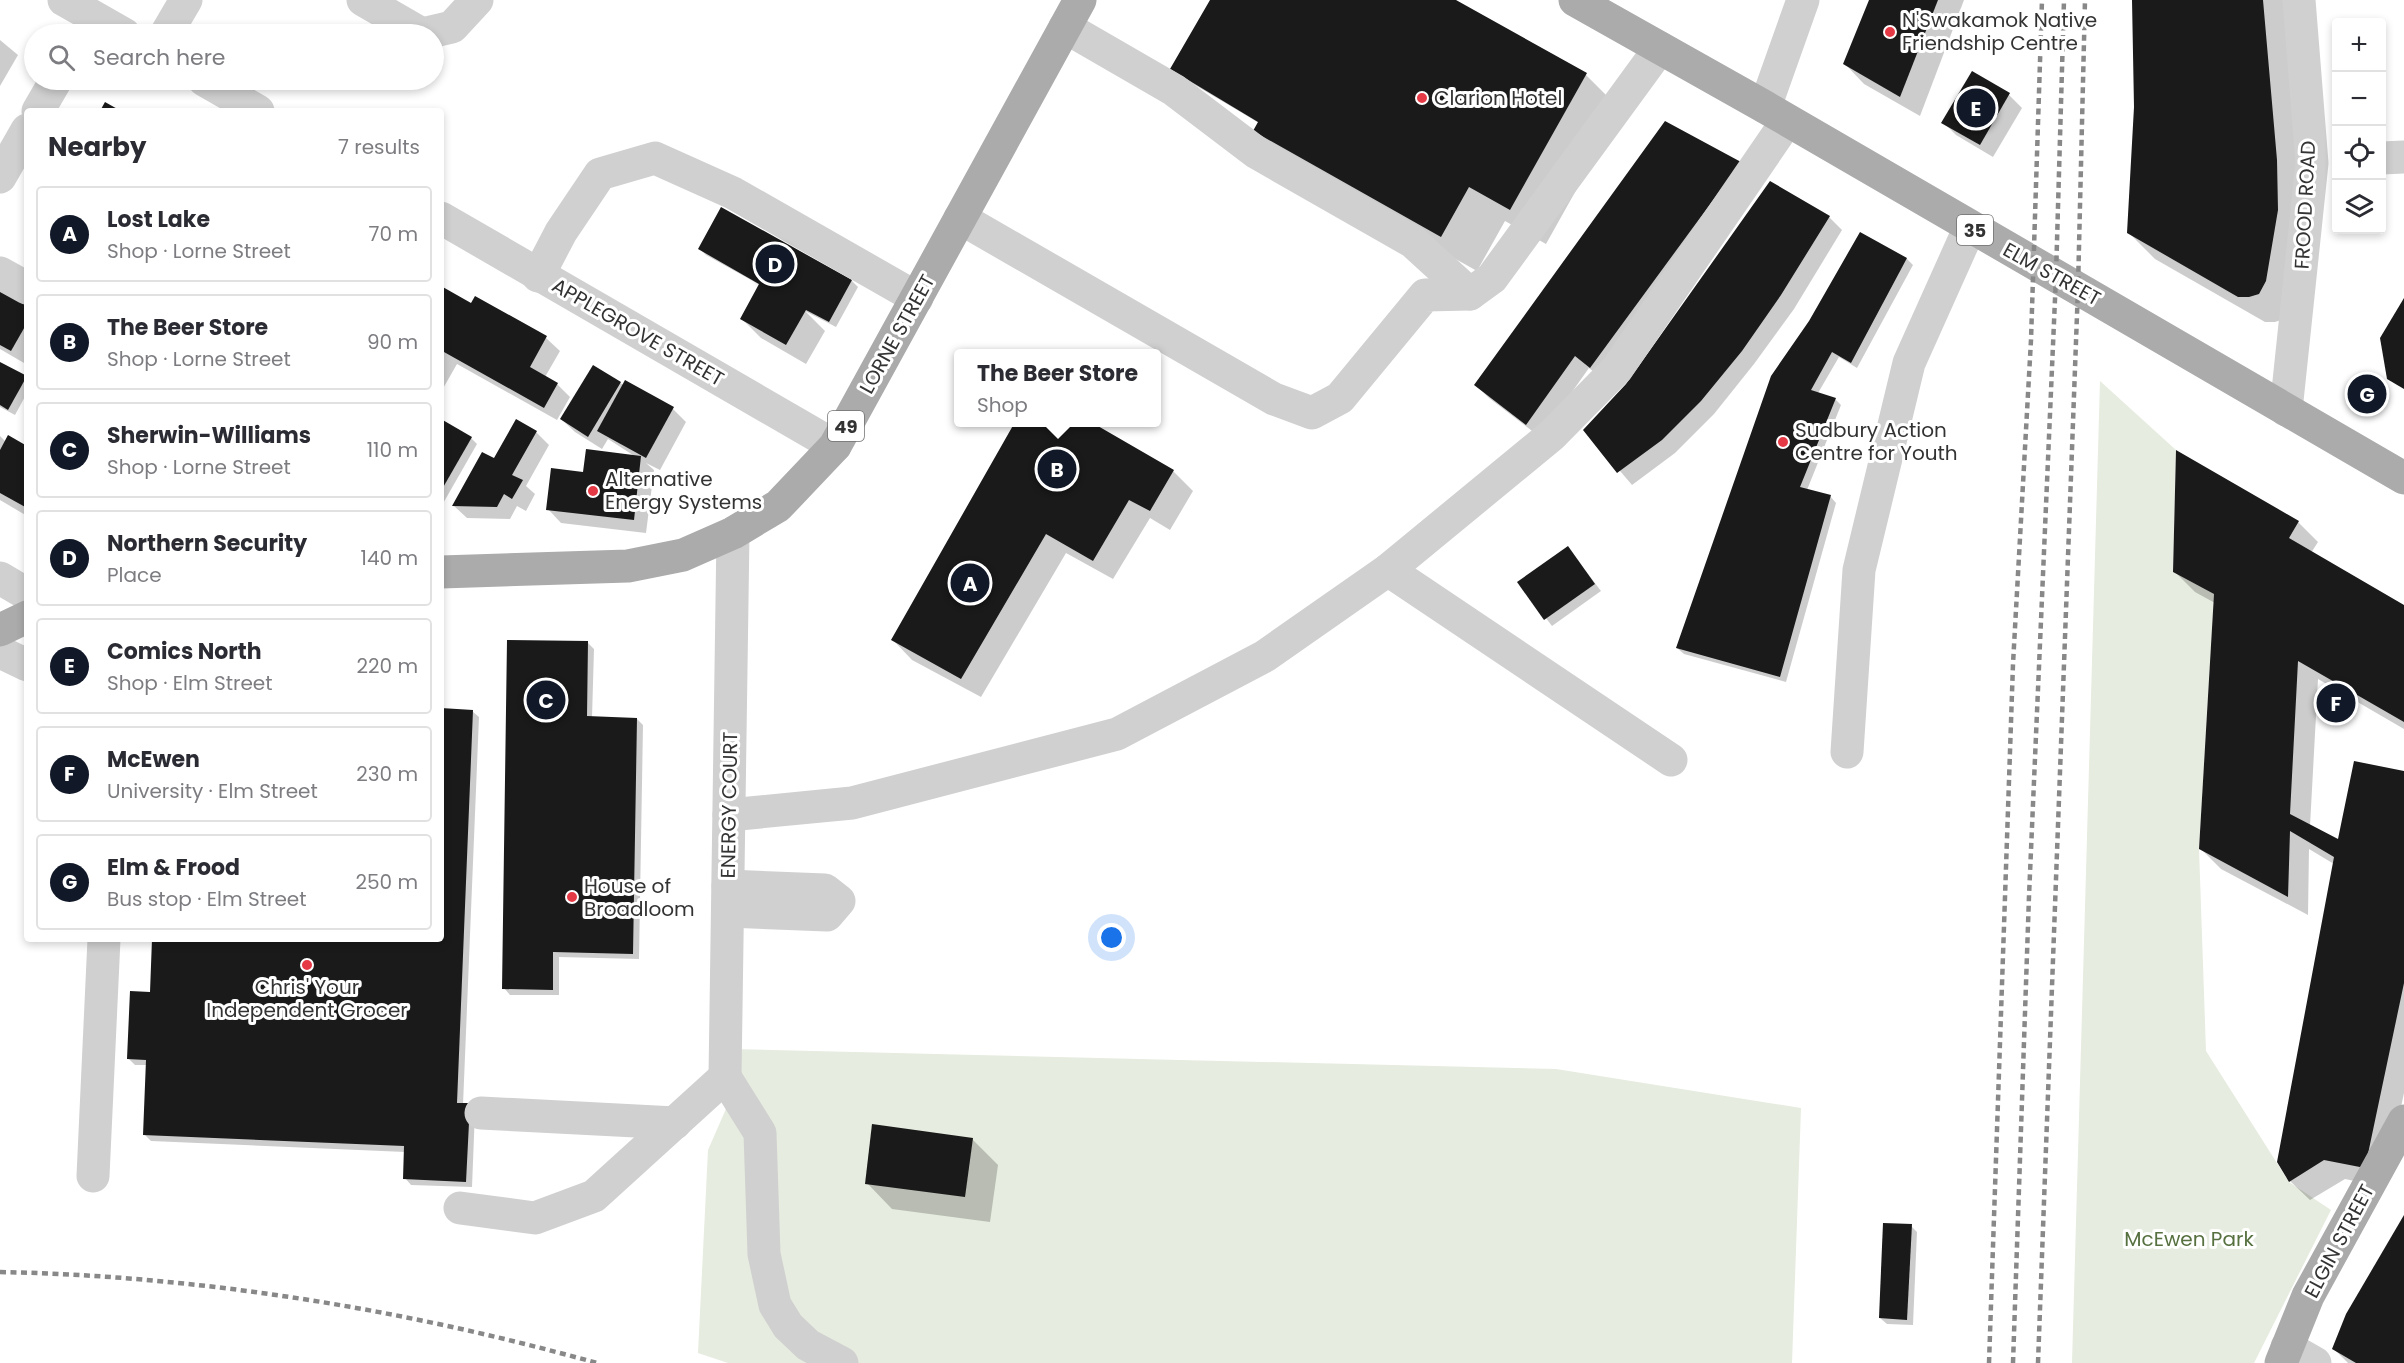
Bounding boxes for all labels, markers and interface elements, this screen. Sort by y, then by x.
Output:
place label: N'Swakamok Native Friendship Centre [1902,6,2097,57]
map controls [2332,18,2386,234]
button: + [2332,18,2386,72]
search box [24,24,444,90]
marker: N'Swakamok Native Friendship Centre [1883,25,1897,39]
icon: search [45,41,78,74]
text: Search here [93,42,226,73]
button: − [2332,72,2386,126]
place label: Clarion Hotel [1434,84,1562,112]
pin: E [1956,86,1996,130]
marker: Clarion Hotel [1415,91,1429,105]
button: locate [2332,126,2386,180]
text: Nearby [48,129,146,165]
text: 7 results [338,133,420,161]
street label: FROOD ROAD [2288,140,2322,270]
button: layers [2332,180,2386,234]
text: Lost Lake [107,204,210,235]
road number: 35 [1957,215,1993,245]
text: A [62,220,77,248]
text: 70 m [369,220,418,248]
street label: ELM STREET [1998,236,2106,312]
text: Shop · Lorne Street [107,237,291,265]
pin: D [756,242,794,286]
street label: LORNE STREET [853,269,941,399]
street label: APPLEGROVE STREET [547,271,729,393]
text: The Beer Store [107,312,268,343]
text: B [63,328,76,356]
text: 90 m [367,328,418,356]
text: Shop · Lorne Street [107,345,291,373]
popup [954,349,1161,427]
text: The Beer Store [977,358,1138,389]
pin: G [2348,372,2386,416]
text: Shop [977,391,1028,419]
road number: 49 [828,411,864,441]
place label: Sudbury Action Centre for Youth [1795,416,1958,467]
text: Sherwin-Williams [107,420,311,451]
marker: Sudbury Action Centre for Youth [1776,435,1790,449]
text: C [62,436,77,464]
text: 110 m [367,436,418,464]
pin: B [1038,446,1076,492]
text: Shop · Lorne Street [107,453,291,481]
place label: Alternative Energy Systems [605,465,762,516]
marker: Alternative Energy Systems [586,484,600,498]
text: Northern Security [107,528,307,559]
text: D [62,544,77,572]
text: 140 m [361,544,418,572]
pin: A [950,560,990,606]
text: Place [107,561,162,589]
text: Comics North [107,636,262,667]
text: E [64,652,75,680]
text: 220 m [357,652,418,680]
text: Shop · Elm Street [107,669,272,697]
pin: C [526,678,566,722]
pin: F [2316,680,2356,726]
street label: ENERGY COURT [714,731,744,879]
text: McEwen [107,744,200,775]
text: F [64,760,75,788]
text: 230 m [356,760,418,788]
text: University · Elm Street [107,777,318,805]
text: Elm & Frood [107,852,240,883]
text: G [62,868,77,896]
text: 250 m [355,868,418,896]
place label: House of Broadloom [584,872,695,923]
text: Bus stop · Elm Street [107,885,306,913]
marker: House of Broadloom [565,890,579,904]
your location [1097,923,1126,952]
marker: Chris' Your Independent Grocer [300,958,314,972]
place label: Chris' Your Independent Grocer [206,973,408,1024]
street label: ELGIN STREET [2297,1179,2381,1303]
park label: McEwen Park [2124,1225,2254,1253]

